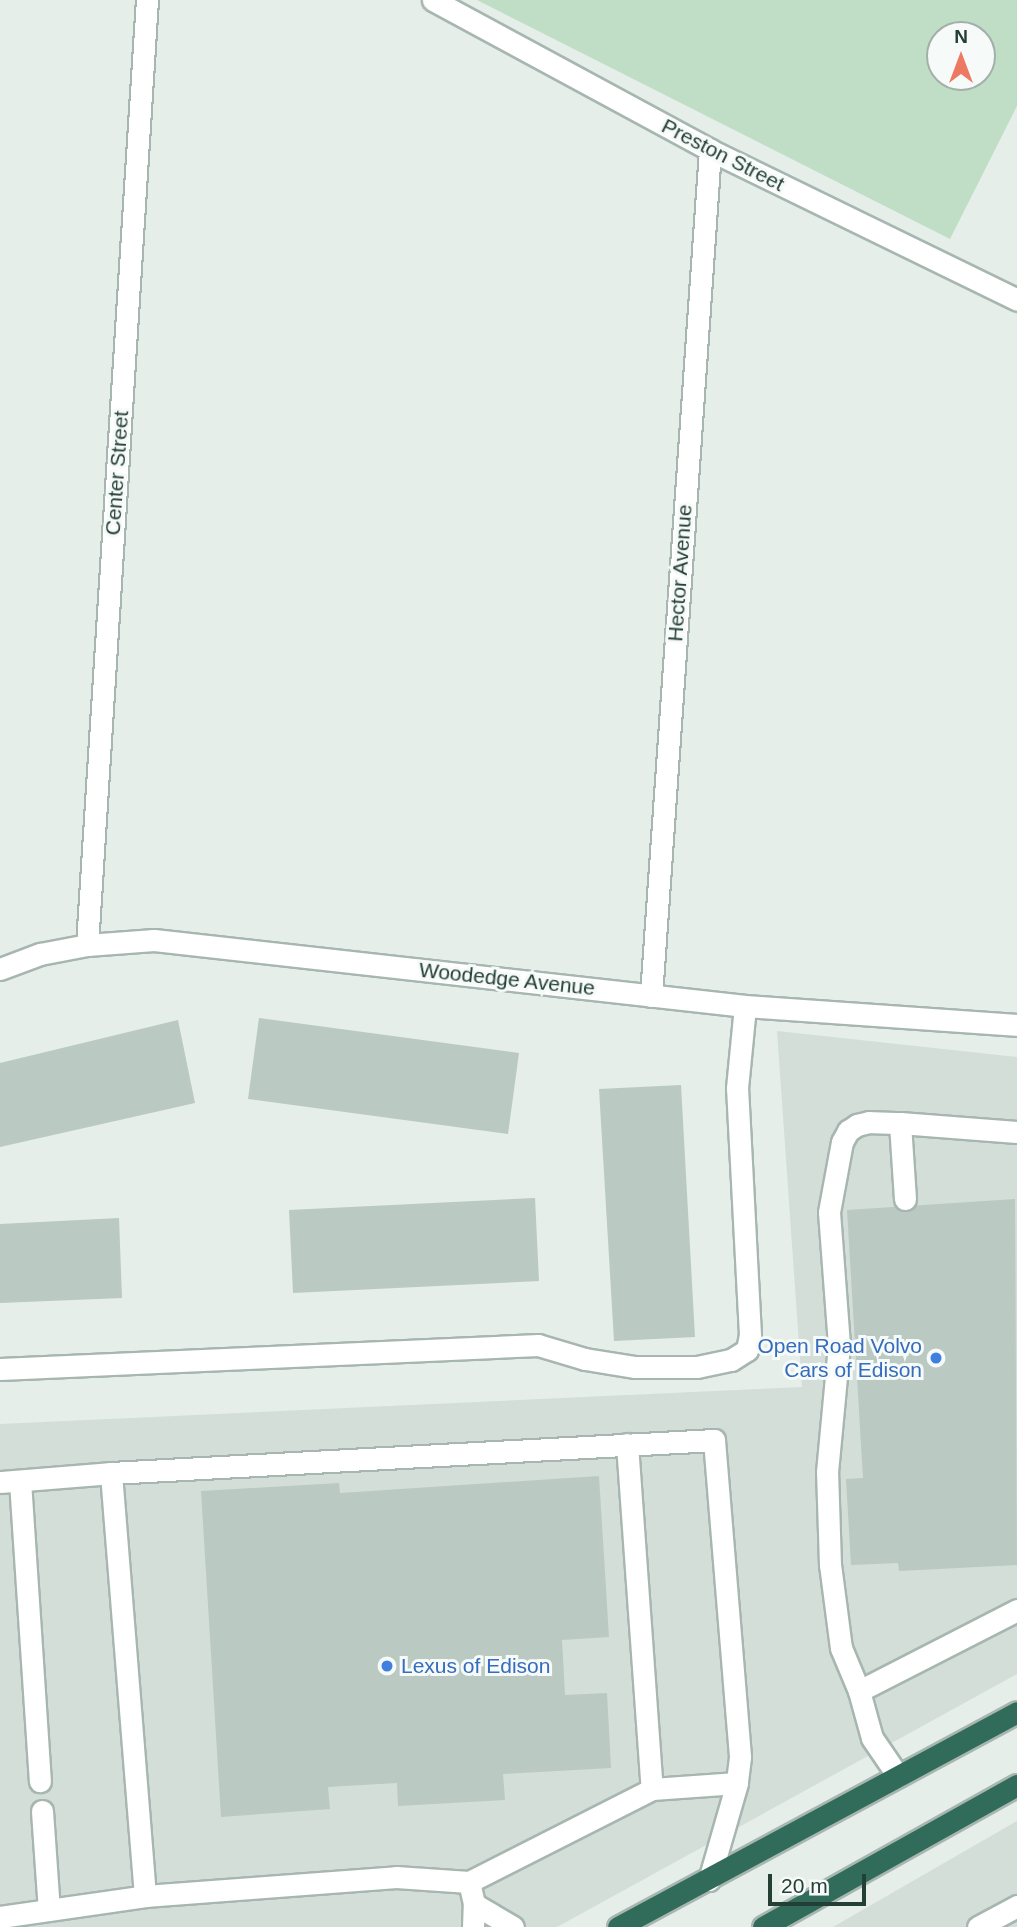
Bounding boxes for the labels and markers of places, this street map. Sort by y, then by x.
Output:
place label: Open Road Volvo Cars of Edison [757,1333,922,1383]
marker: Open Road Volvo Cars of Edison [928,1350,944,1366]
place label: Lexus of Edison [401,1653,550,1679]
marker: Lexus of Edison [379,1658,395,1674]

